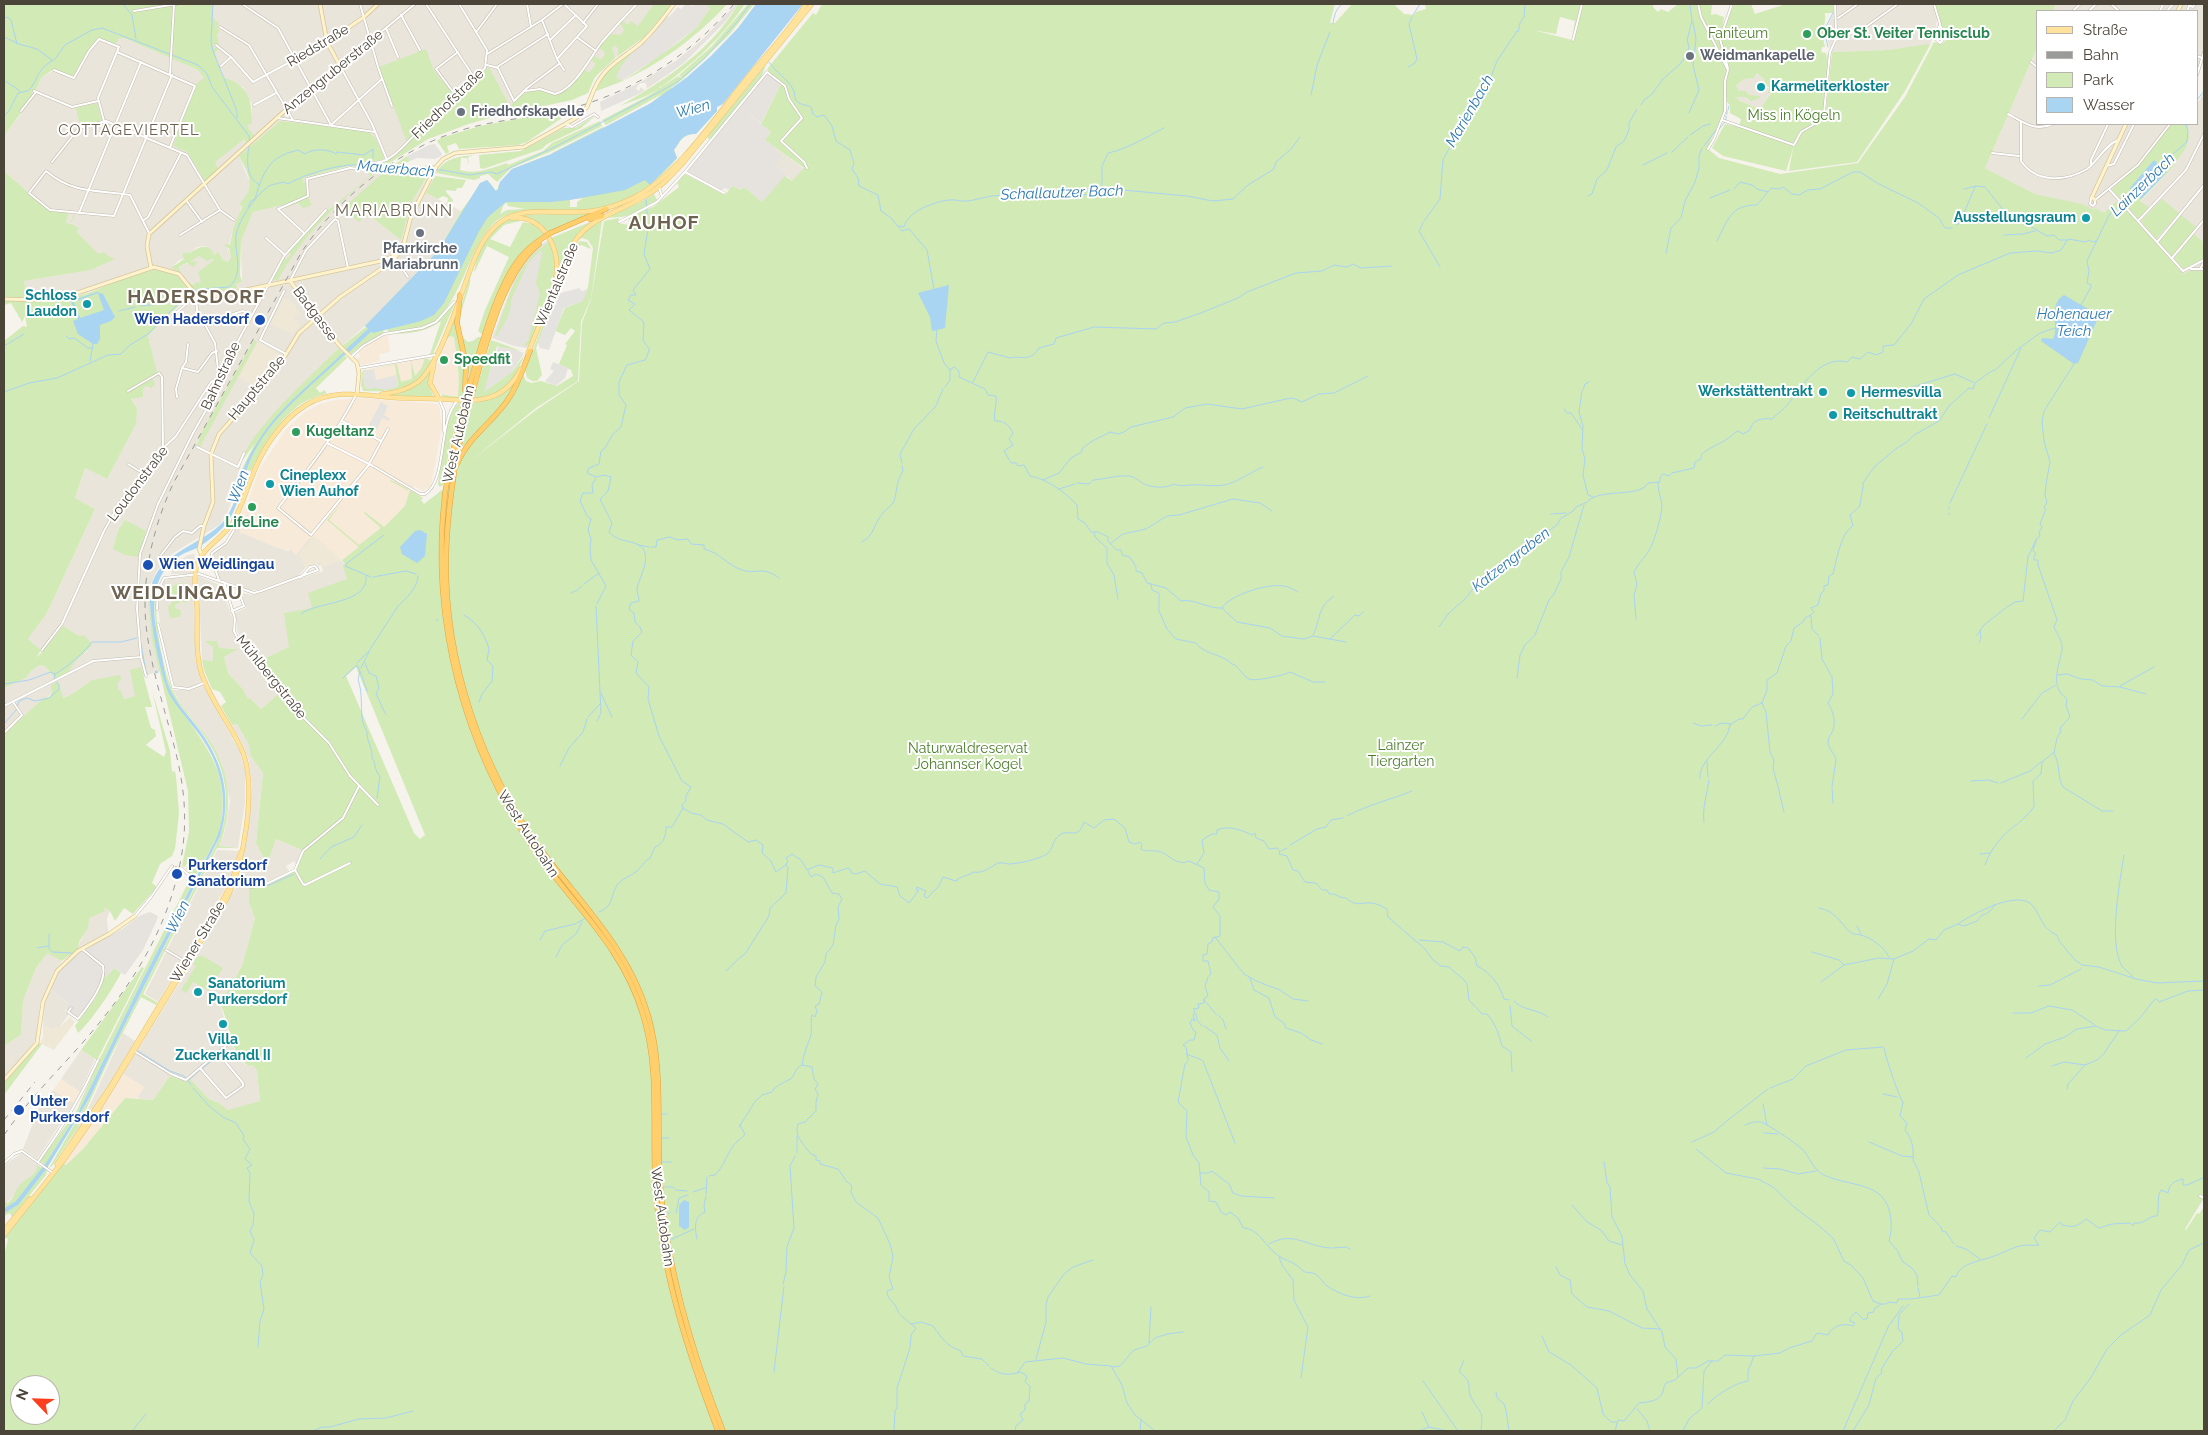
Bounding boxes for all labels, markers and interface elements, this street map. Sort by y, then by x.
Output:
legend [2036,10,2198,125]
street label: Riedstraße [284,21,352,71]
text: Straße [2083,21,2127,39]
street label: Anzengruberstraße [279,26,387,118]
park label: Faniteum [1708,26,1768,42]
place label: Ober St. Veiter Tennisclub [1817,26,1990,42]
marker: Ober St. Veiter Tennisclub [1801,28,1813,40]
text: Bahn [2083,46,2119,64]
place label: Weidmankapelle [1700,48,1815,64]
marker: Weidmankapelle [1684,50,1696,62]
street label: Friedhofstraße [409,65,487,143]
text: Park [2083,71,2114,89]
water label: Marienbach [1442,72,1498,150]
place label: Karmeliterkloster [1771,79,1889,95]
marker: Karmeliterkloster [1755,81,1767,93]
water label: Wien [674,96,712,122]
text: Wasser [2083,96,2135,114]
place label: Friedhofskapelle [471,104,584,120]
marker: Friedhofskapelle [455,106,467,118]
park label: Miss in Kögeln [1748,108,1840,124]
district label: COTTAGEVIERTEL [56,121,202,139]
water label: Lainzerbach [2107,150,2179,220]
water label: Mauerbach [357,157,435,181]
water label: Schallautzer Bach [1000,182,1124,204]
district label: MARIABRUNN [334,201,454,221]
place label: Ausstellungsraum [1954,210,2076,226]
district label: AUHOF [628,212,700,234]
marker: Ausstellungsraum [2080,212,2092,224]
marker: Pfarrkirche Mariabrunn [414,227,426,239]
street label: Wientalstraße [532,240,582,330]
place label: Pfarrkirche Mariabrunn [382,241,458,274]
street label: Badgasse [289,284,341,344]
district label: HADERSDORF [126,286,266,308]
place label: Schloss Laudon [25,288,77,321]
marker: Schloss Laudon [81,298,93,310]
water label: Hohenauer Teich [2037,305,2111,340]
place label: Wien Hadersdorf [134,312,249,328]
marker: Wien Hadersdorf [253,313,267,327]
street label: Bahnstraße [198,339,244,413]
street label: Hauptstraße [225,352,289,424]
place label: Speedfit [454,352,511,368]
marker: Speedfit [438,354,450,366]
street label: West Autobahn [440,383,478,485]
place label: Werkstättentrakt [1698,384,1813,400]
place label: Hermesvilla [1861,385,1941,401]
marker: Werkstättentrakt [1817,386,1829,398]
marker: Hermesvilla [1845,387,1857,399]
place label: Reitschultrakt [1843,407,1938,423]
marker: Reitschultrakt [1827,409,1839,421]
place label: Kugeltanz [306,424,374,440]
marker: Kugeltanz [290,426,302,438]
street label: Loudonstraße [104,443,172,525]
water label: Wien [225,468,253,506]
place label: Cineplexx Wien Auhof [280,468,358,501]
marker: Cineplexx Wien Auhof [264,478,276,490]
marker: LifeLine [246,501,258,513]
place label: LifeLine [225,515,279,531]
water label: Katzengraben [1468,524,1554,596]
place label: Wien Weidlingau [159,557,274,573]
marker: Wien Weidlingau [141,558,155,572]
district label: WEIDLINGAU [110,582,244,604]
street label: Mühlbergstraße [232,632,310,722]
park label: Lainzer Tiergarten [1368,738,1434,770]
park label: Naturwaldreservat Johannser Kogel [908,741,1028,774]
street label: West Autobahn [494,787,562,881]
place label: Purkersdorf Sanatorium [188,858,267,890]
marker: Purkersdorf Sanatorium [170,867,184,881]
water label: Wien [162,898,194,936]
street label: Wiener Straße [167,898,229,986]
place label: Sanatorium Purkersdorf [208,976,287,1009]
marker: Sanatorium Purkersdorf [192,986,204,998]
marker: Villa Zuckerkandl II [217,1018,229,1030]
place label: Villa Zuckerkandl II [175,1032,271,1064]
place label: Unter Purkersdorf [30,1094,109,1126]
marker: Unter Purkersdorf [12,1103,26,1117]
street label: West Autobahn [647,1166,677,1268]
north arrow [10,1375,60,1425]
text: N [13,1386,32,1402]

